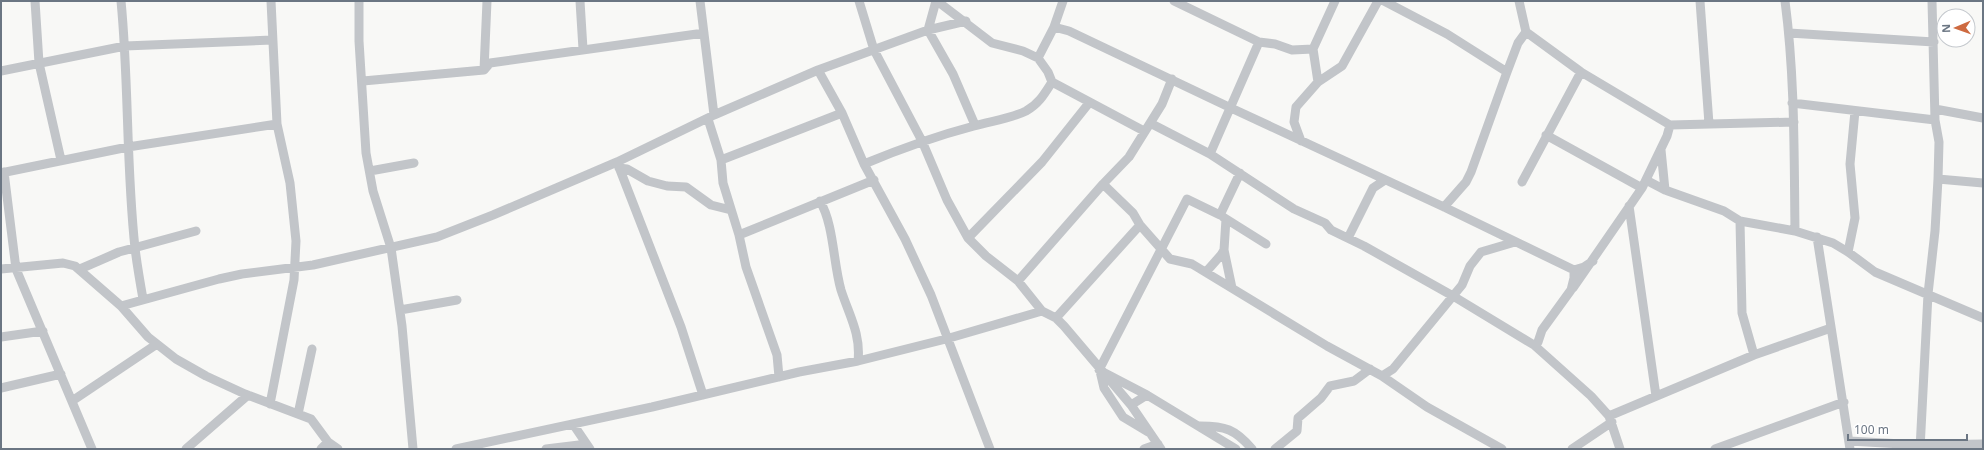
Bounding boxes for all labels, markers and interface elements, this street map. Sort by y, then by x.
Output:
north arrow [1936,8,1976,48]
text: N [1938,24,1953,33]
scale bar [1848,416,1967,442]
text: 100 m [1854,421,1889,438]

